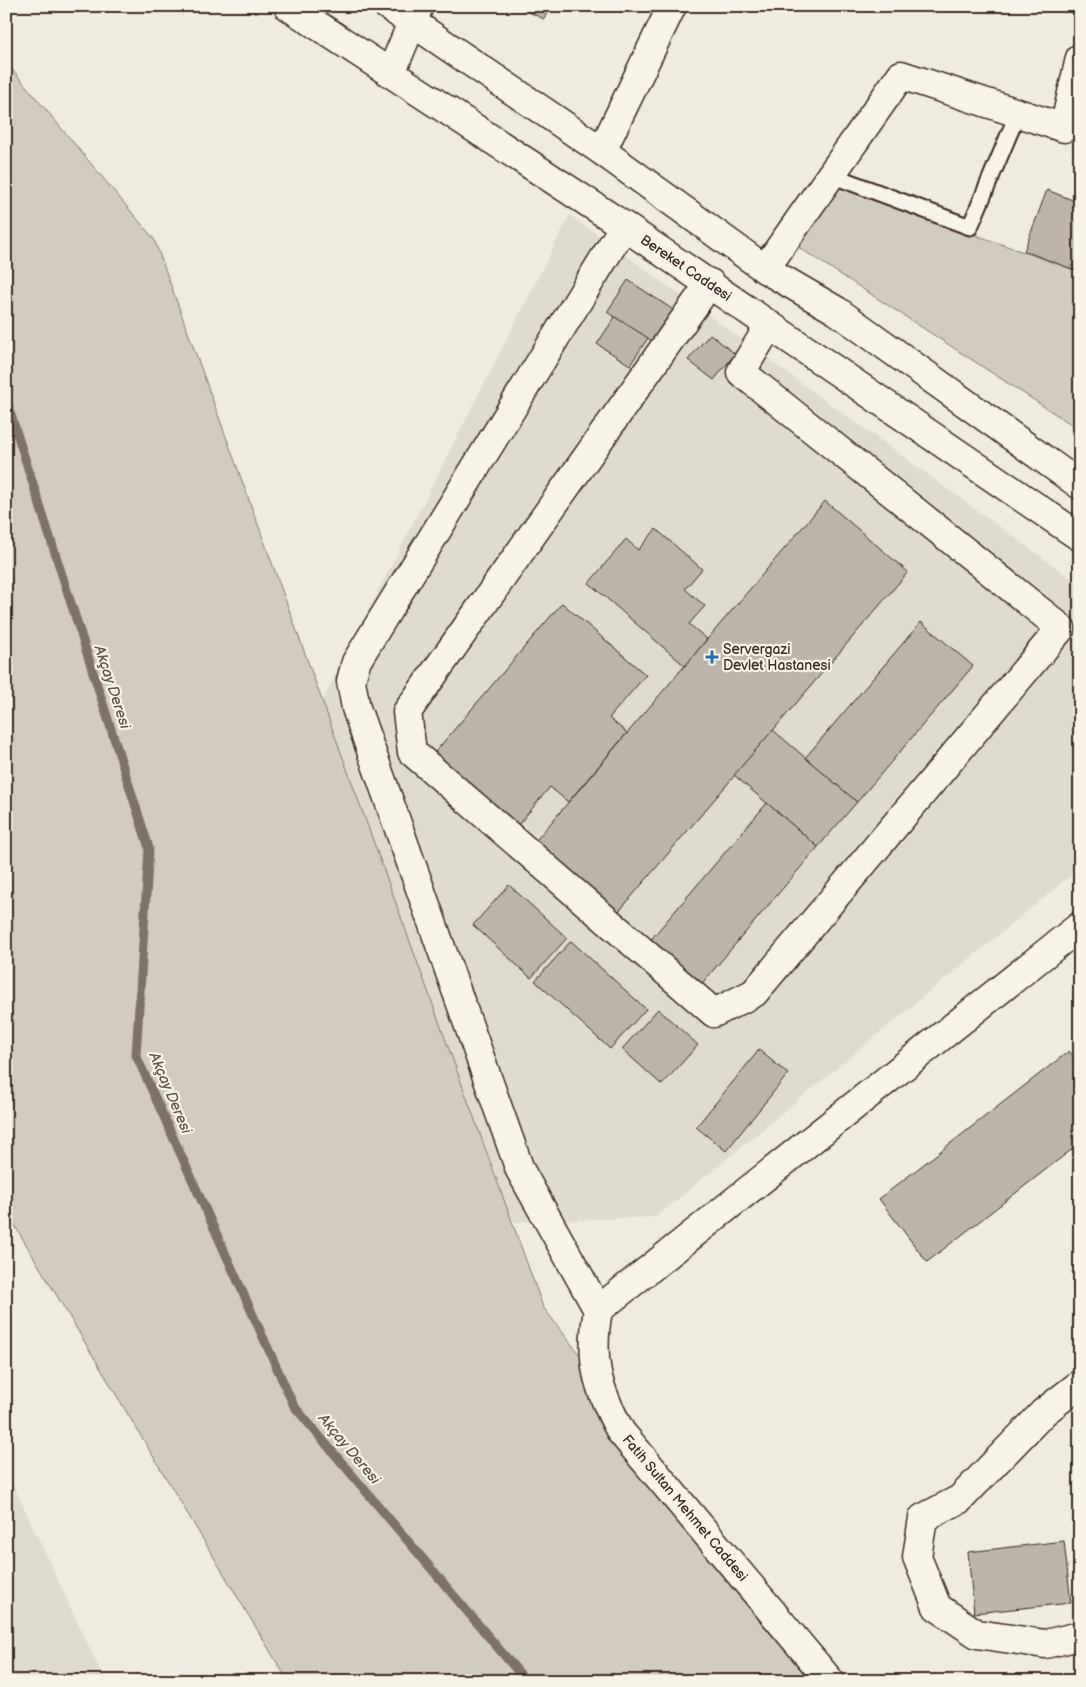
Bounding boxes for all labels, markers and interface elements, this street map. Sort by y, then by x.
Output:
street label: Bereket Caddesi [637,231,735,305]
place label: Servergazi Devlet Hastanesi [723,641,831,674]
water label: Akçay Deresi [89,642,135,732]
marker: Servergazi Devlet Hastanesi [705,650,719,664]
water label: Akçay Deresi [144,1048,196,1137]
water label: Akçay Deresi [313,1409,385,1489]
street label: Fatih Sultan Mehmet Caddesi [619,1431,751,1585]

